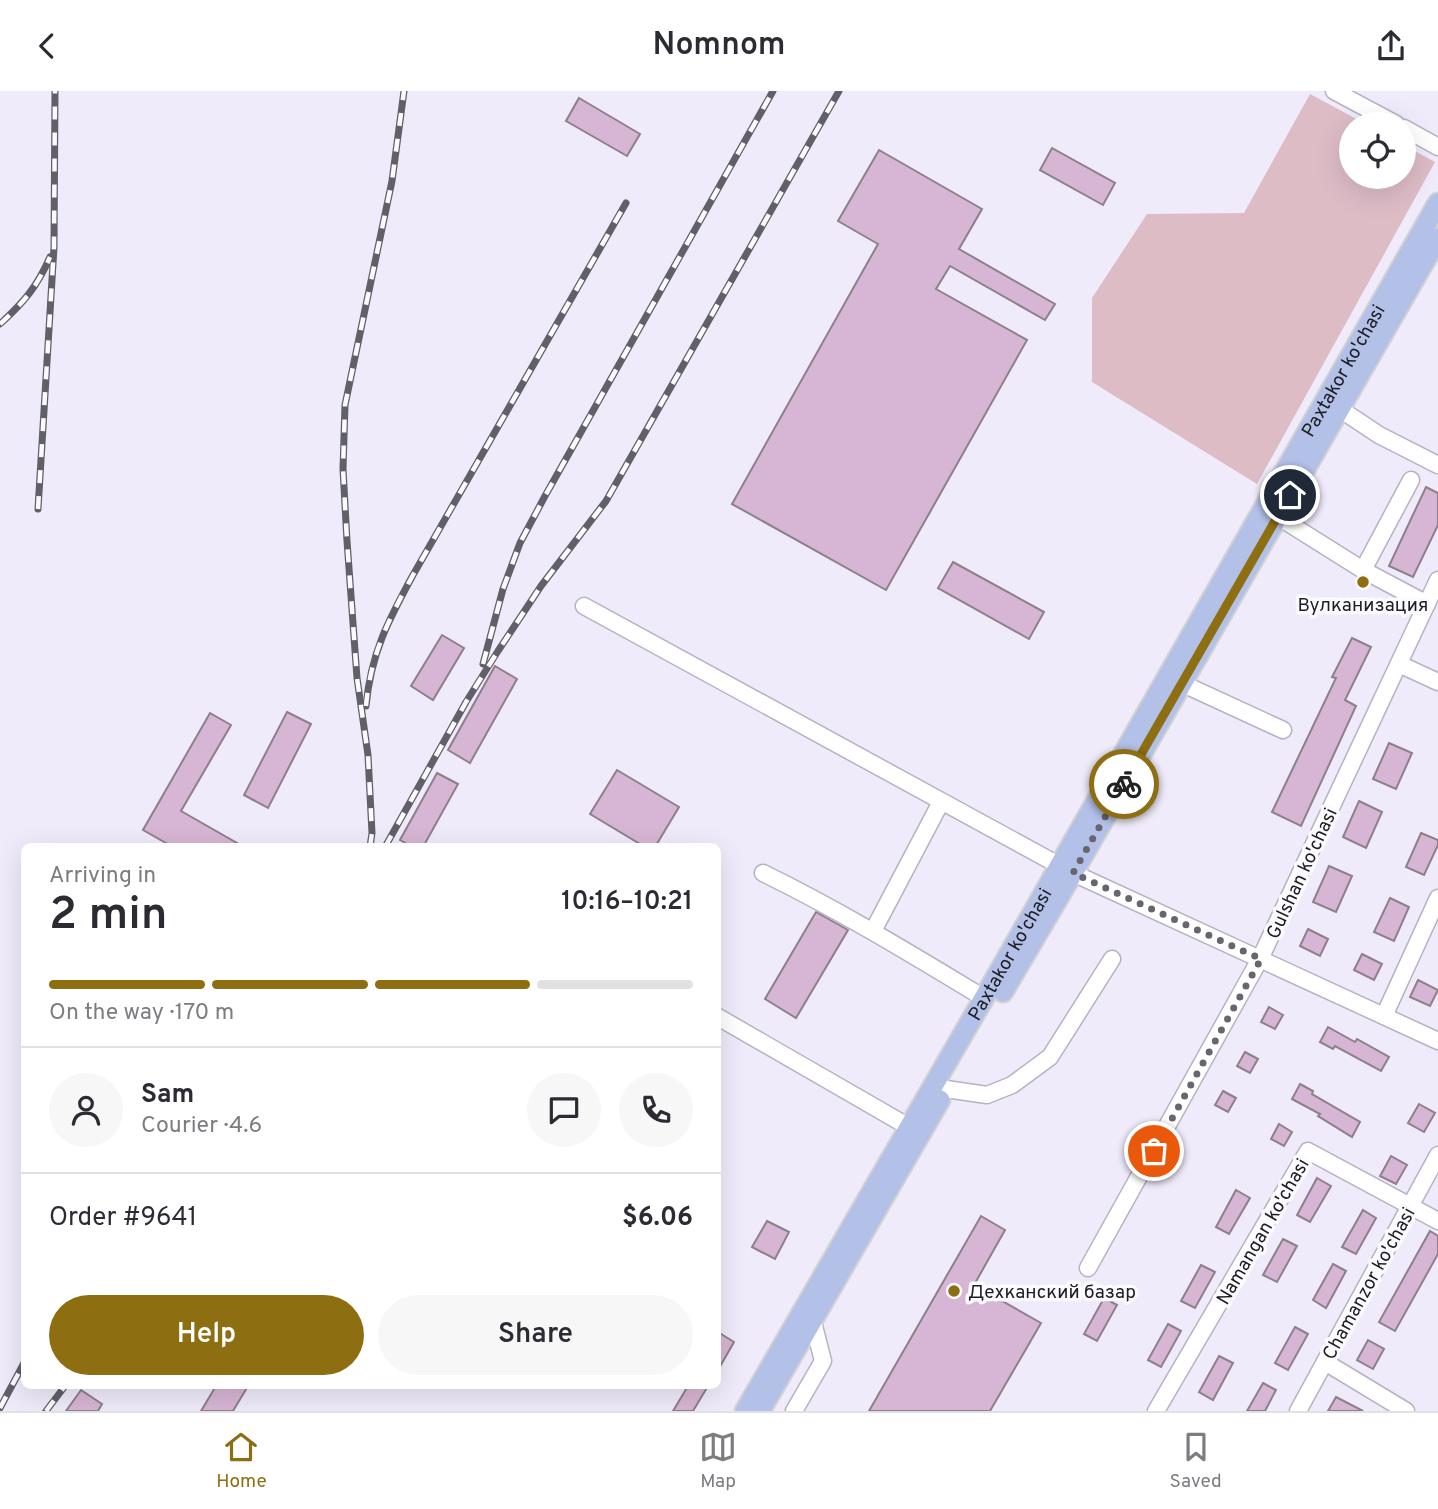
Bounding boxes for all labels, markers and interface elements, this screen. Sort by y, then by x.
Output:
text: Nomnom [652,26,786,66]
icon: back [28,27,66,65]
icon: share [1372,27,1410,65]
map controls [1339,112,1416,189]
button: locate [1339,112,1416,189]
street label: Paxtakor ko'chasi [1297,301,1391,442]
pin [1260,465,1320,525]
icon: home [1271,476,1309,514]
marker: Вулканизация [1355,574,1371,590]
place label: Вулканизация [1298,594,1428,618]
courier [1089,749,1159,819]
icon: bike [1105,765,1143,803]
street label: Gulshan ko'chasi [1262,804,1344,943]
text: Arriving in [49,862,156,891]
street label: Paxtakor ko'chasi [964,884,1058,1025]
text: 10:16–10:21 [561,886,693,919]
text: 2 min [49,887,168,946]
text: On the way · 170 m [49,999,234,1028]
button: person [49,1073,123,1147]
button: chat [527,1073,601,1147]
button: phone [619,1073,693,1147]
text: Sam [141,1079,194,1112]
text: Courier · 4.6 [141,1112,262,1141]
pin [1124,1121,1184,1181]
icon: bag [1135,1132,1173,1170]
street label: Namangan ko'chasi [1212,1155,1315,1309]
text: Order #9641 [49,1202,197,1235]
text: $6.06 [622,1202,693,1235]
street label: Chamanzor ko'chasi [1318,1204,1422,1364]
place label: Дехканский базар [968,1281,1136,1305]
marker: Дехканский базар [946,1283,962,1299]
button: Help [49,1295,364,1375]
button: Share [378,1295,693,1375]
tab: Home [216,1428,267,1494]
tab: Map [699,1428,737,1494]
tab: Saved [1170,1428,1222,1494]

